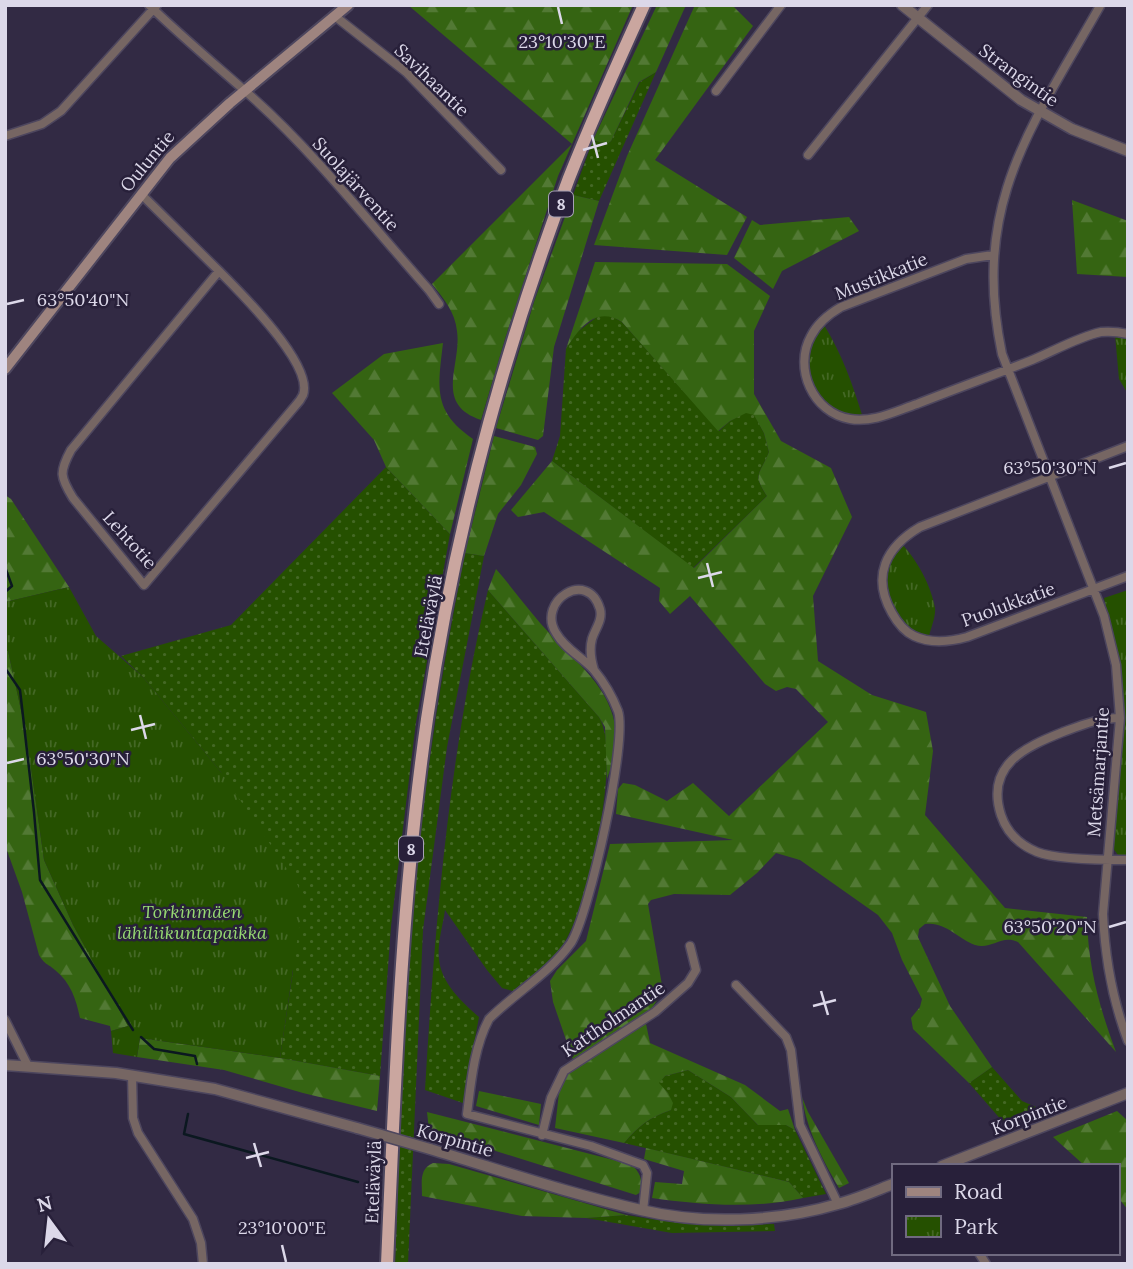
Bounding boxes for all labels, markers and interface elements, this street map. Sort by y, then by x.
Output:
text: 23°10'30"E [519,30,605,53]
street label: Strangintie [975,38,1064,112]
street label: Savihaantie [390,39,474,122]
street label: Ouluntie [115,125,179,196]
street label: Suolajärventie [308,132,404,236]
road number: 8 [549,192,573,216]
street label: Mustikkatie [831,247,931,305]
text: 63°50'40"N [37,288,129,311]
text: 63°50'30"N [1003,456,1097,479]
street label: Lehtotie [98,506,162,574]
street label: Eteläväylä [409,573,447,659]
street label: Puolukkatie [958,576,1058,632]
street label: Metsämarjantie [1082,706,1114,838]
text: 63°50'30"N [36,747,130,770]
road number: 8 [399,836,423,862]
park label: Torkinmäen lähiliikuntapaikka [117,900,267,944]
text: 63°50'20"N [1003,915,1097,938]
street label: Kattholmantie [557,976,669,1062]
street label: Korpintie [988,1090,1070,1140]
street label: Korpintie [414,1118,496,1162]
street label: Eteläväylä [360,1140,386,1224]
legend [892,1164,1119,1255]
text: Road [954,1178,1003,1205]
north arrow [14,1185,84,1255]
text: N [34,1190,55,1217]
text: Park [954,1213,998,1240]
text: 23°10'00"E [238,1216,326,1239]

